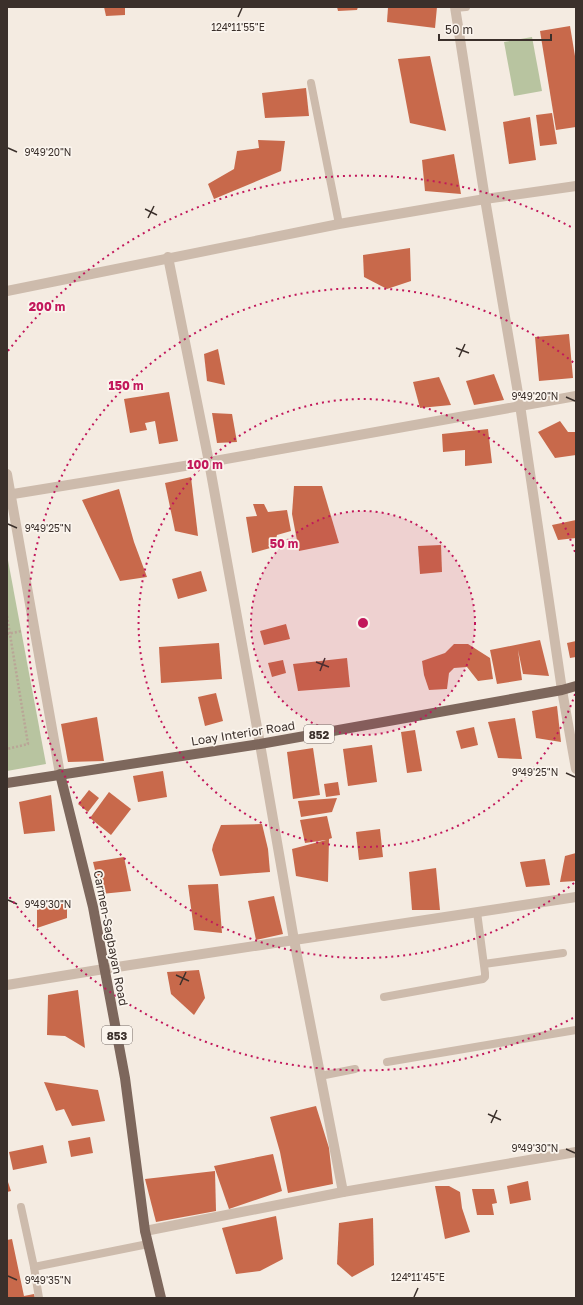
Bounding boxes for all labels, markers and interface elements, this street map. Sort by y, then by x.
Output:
scale bar [439,16,551,42]
text: 124°11'55"E [211,21,265,33]
text: 50 m [445,22,473,37]
text: 9°49'20"N [25,146,71,158]
text: 200 m [29,299,65,314]
text: 150 m [109,378,143,393]
text: 9°49'20"N [512,390,558,402]
text: 100 m [187,457,223,472]
text: 9°49'25"N [25,522,71,534]
text: 50 m [270,536,298,551]
centre of rings [356,616,370,630]
street label: Loay Interior Road [190,717,296,749]
road number: 852 [304,725,334,743]
text: 9°49'25"N [512,766,558,778]
street label: Carmen-Sagbayan Road [90,869,132,1007]
text: 9°49'30"N [25,898,71,910]
road number: 853 [102,1026,132,1044]
text: 9°49'30"N [512,1142,558,1154]
text: 124°11'45"E [391,1271,445,1283]
text: 9°49'35"N [25,1274,71,1286]

